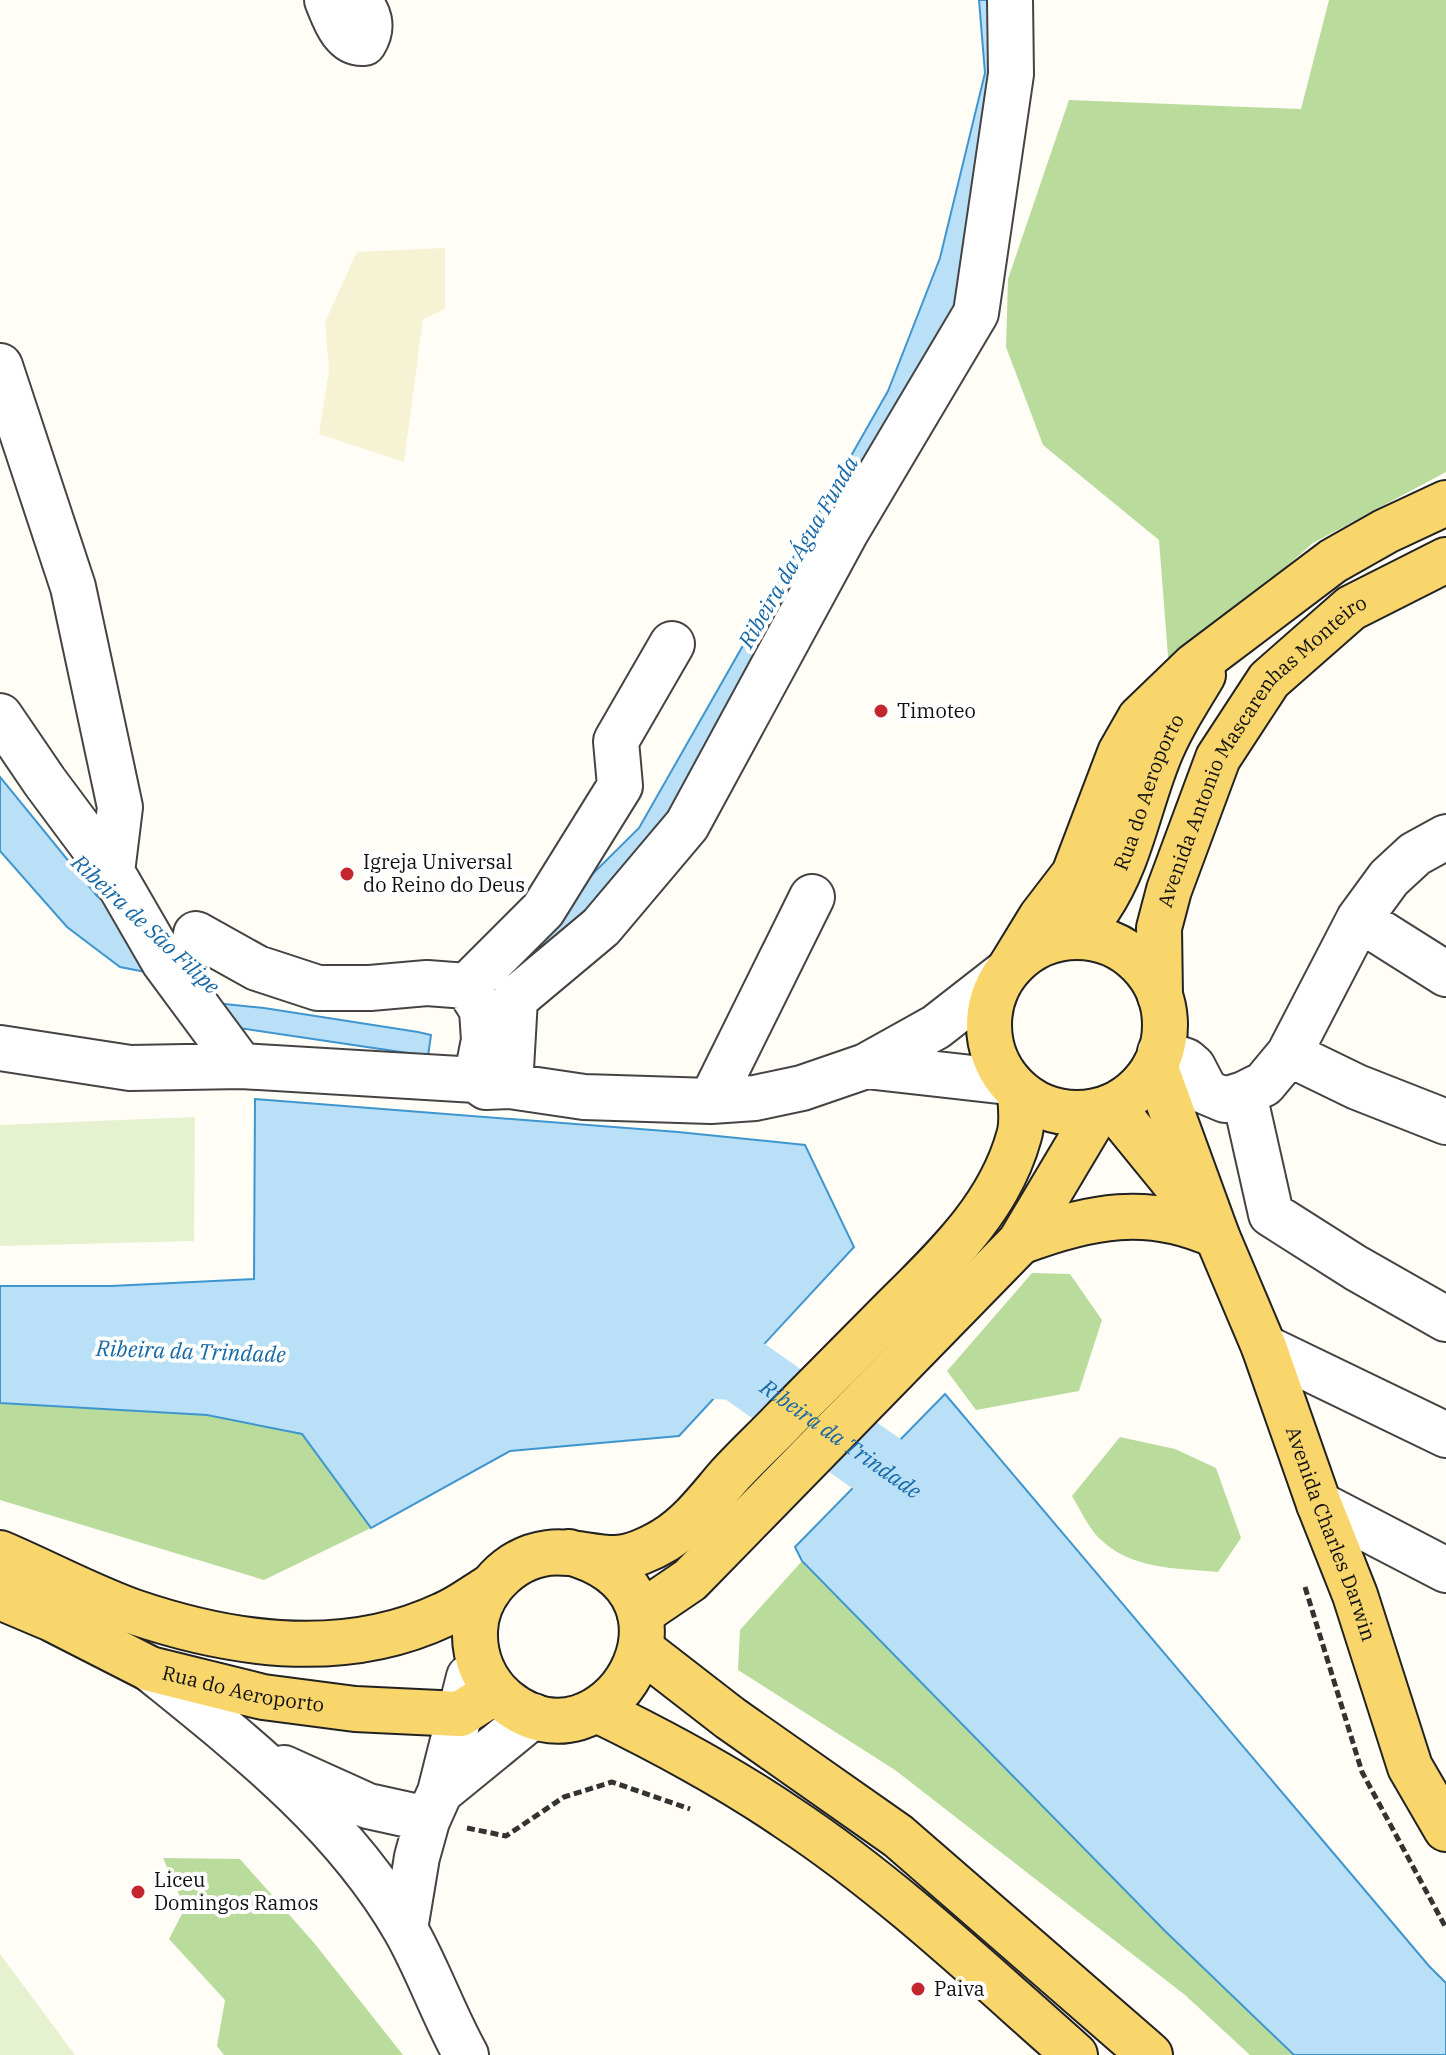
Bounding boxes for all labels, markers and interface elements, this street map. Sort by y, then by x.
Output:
water label: Ribeira da Água Funda [730,451,864,654]
street label: Avenida Antonio Mascarenhas Monteiro [1151,588,1371,910]
place label: Timoteo [897,697,976,724]
marker: Timoteo [872,702,890,720]
street label: Rua do Aeroporto [1107,709,1190,874]
water label: Ribeira de São Filipe [65,847,227,1000]
place label: Igreja Universal do Reino do Deus [363,848,525,898]
marker: Igreja Universal do Reino do Deus [338,865,356,883]
water label: Ribeira da Trindade [95,1333,287,1368]
water label: Ribeira da Trindade [754,1371,928,1505]
street label: Avenida Charles Darwin [1280,1423,1383,1645]
street label: Rua do Aeroporto [159,1659,326,1718]
place label: Liceu Domingos Ramos [154,1866,318,1916]
marker: Liceu Domingos Ramos [129,1883,147,1901]
place label: Paiva [934,1975,985,2002]
marker: Paiva [909,1980,927,1998]

